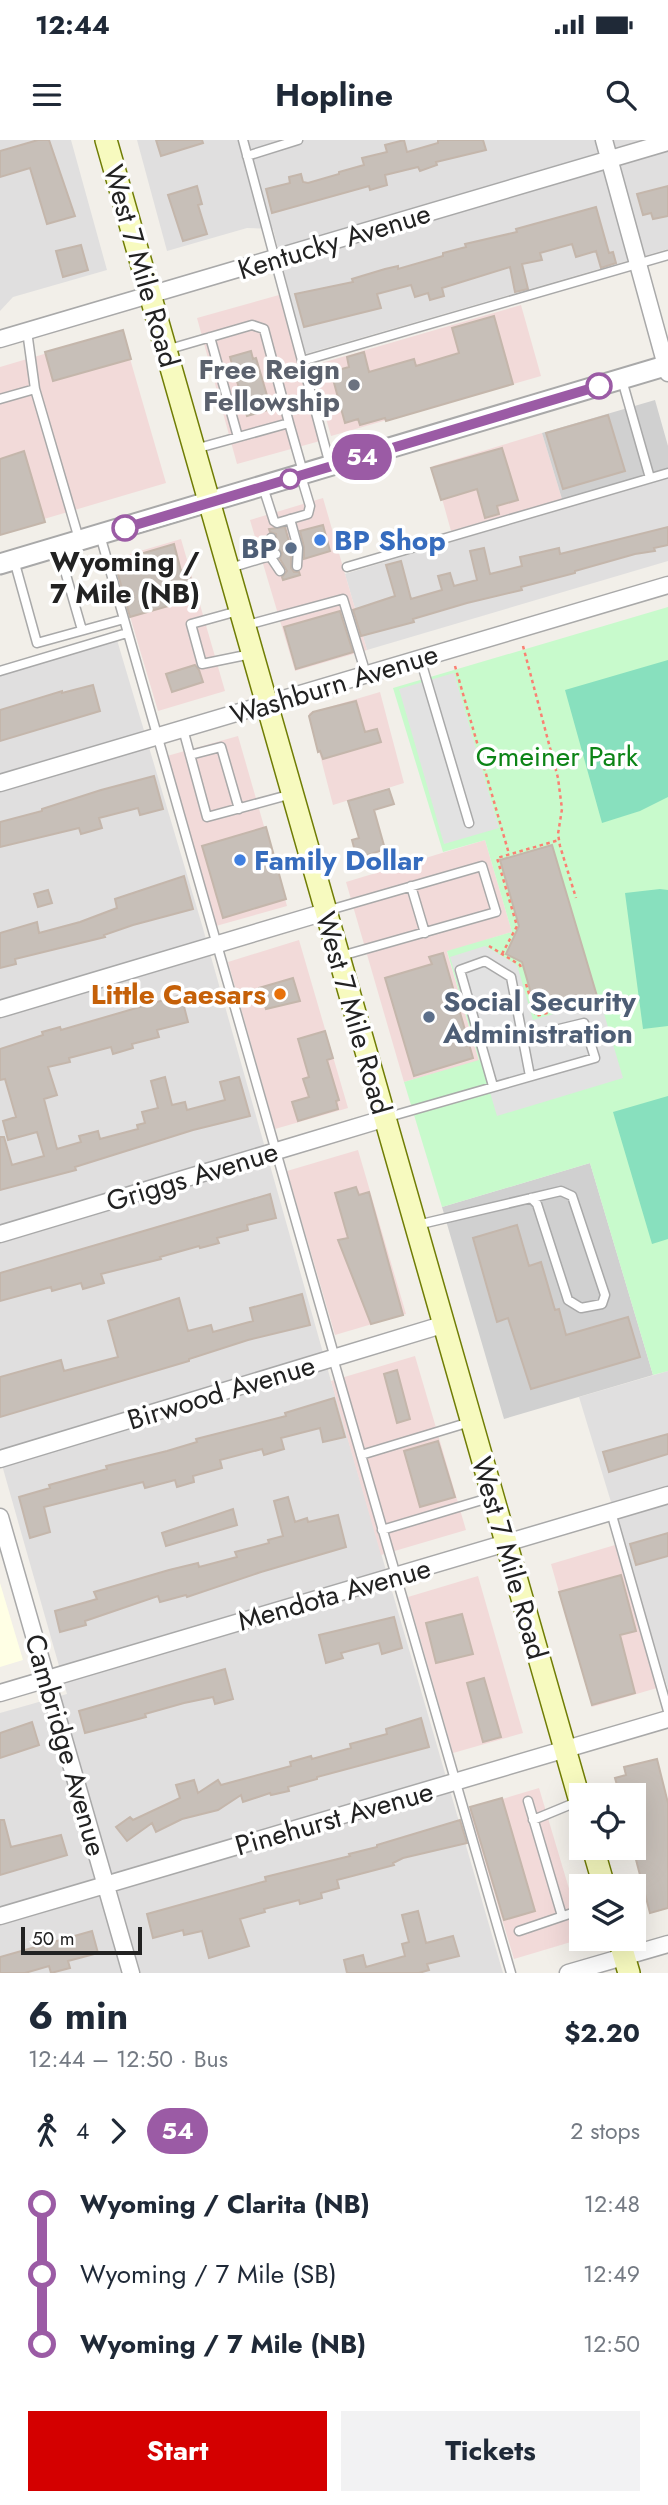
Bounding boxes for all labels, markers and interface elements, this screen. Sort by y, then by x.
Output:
text: 12:44 [35,6,110,44]
text: Hopline [275,72,393,118]
icon: menu [28,76,66,114]
icon: search [602,76,640,114]
street label: West 7 Mile Road [93,160,190,372]
street label: Kentucky Avenue [233,193,436,290]
place label: Free Reign Fellowship [198,349,340,422]
unlabelled marker [586,373,612,399]
marker: Free Reign Fellowship [346,377,362,393]
line badge: 54 [330,434,394,480]
text: 54 [346,439,378,474]
unlabelled marker [280,469,300,489]
marker: Wyoming / 7 Mile (NB) [112,515,138,541]
place label: BP Shop [334,520,446,561]
place label: BP [241,528,277,569]
marker: BP Shop [312,532,328,548]
marker: BP [283,540,299,556]
place label: Wyoming / 7 Mile (NB) [50,541,200,614]
street label: Washburn Avenue [225,633,443,736]
park label: Gmeiner Park [476,736,639,777]
place label: Family Dollar [254,840,424,881]
marker: Family Dollar [232,852,248,868]
street label: West 7 Mile Road [305,907,402,1119]
place label: Little Caesars [91,974,266,1015]
place label: Social Security Administration [442,981,636,1054]
marker: Little Caesars [272,986,288,1002]
marker: Social Security Administration [421,1009,437,1025]
street label: Griggs Avenue [101,1131,283,1222]
street label: Birwood Avenue [122,1344,320,1440]
street label: West 7 Mile Road [461,1452,558,1664]
street label: Mendota Avenue [233,1547,435,1642]
street label: Cambridge Avenue [14,1629,117,1861]
street label: Pinehurst Avenue [230,1771,438,1866]
map controls [569,1783,646,1951]
button: locate [569,1783,646,1860]
button: layers [569,1874,646,1951]
scale bar [21,1924,142,1956]
text: 50 m [32,1925,75,1952]
text: 6 min [28,1988,128,2043]
text: $2.20 [564,2014,640,2052]
text: 12:44 – 12:50 · Bus [28,2042,228,2076]
icon: walk [28,2112,66,2150]
icon: forward [99,2112,137,2150]
text: 54 [161,2113,194,2148]
text: 4 [76,2114,89,2148]
text: 2 stops [570,2114,640,2148]
text: Wyoming / Clarita (NB) [80,2185,370,2223]
text: 12:48 [584,2187,640,2221]
text: Wyoming / 7 Mile (SB) [80,2255,337,2293]
text: 12:49 [583,2257,640,2291]
text: Wyoming / 7 Mile (NB) [80,2325,366,2363]
text: 12:50 [583,2327,640,2361]
button: Start [28,2411,327,2491]
button: Tickets [341,2411,640,2491]

